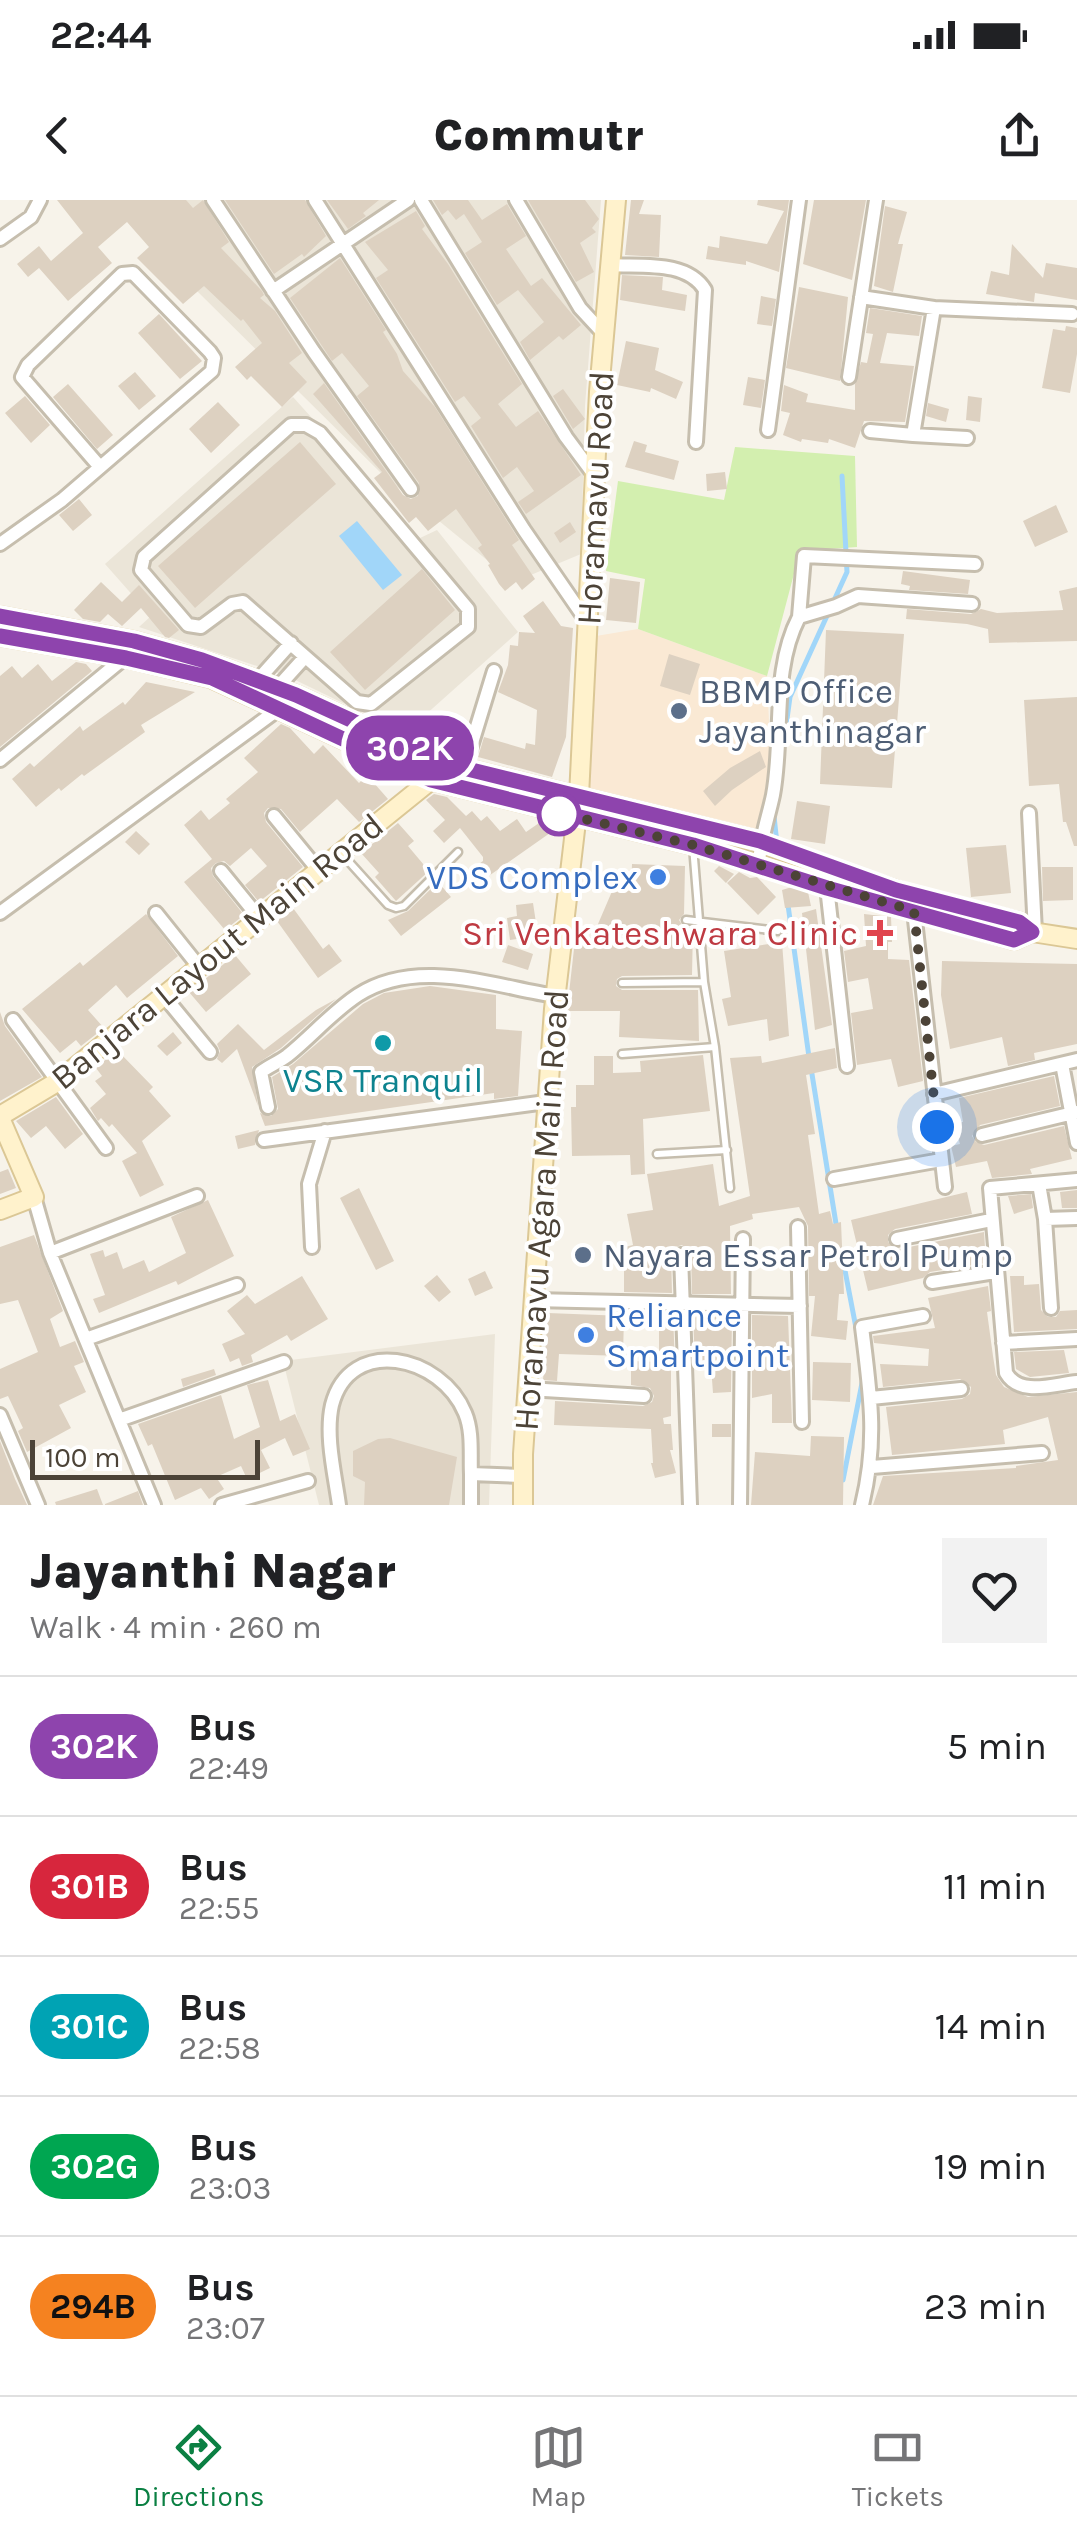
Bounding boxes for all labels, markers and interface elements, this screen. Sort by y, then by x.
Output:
text: 22:44 [50,13,151,58]
icon: back [30,108,85,163]
icon: share [992,108,1047,163]
text: Commutr [434,109,643,161]
street label: Horamavu Road [568,370,623,626]
place label: BBMP Office Jayanthinagar [699,671,926,752]
marker: BBMP Office Jayanthinagar [668,700,690,722]
line badge: 302K [340,716,480,780]
text: 302K [366,728,454,769]
unlabelled marker [538,793,580,835]
street label: Banjara Layout Main Road [43,805,392,1098]
place label: VDS Complex [426,857,638,898]
marker: VDS Complex [647,866,669,888]
place label: Sri Venkateshwara Clinic [462,913,858,954]
marker: Sri Venkateshwara Clinic [867,920,893,946]
street label: Horamavu Agara Main Road [506,988,577,1432]
marker: VSR Tranquil [372,1032,394,1054]
place label: VSR Tranquil [283,1060,483,1101]
your location [912,1102,962,1152]
place label: Nayara Essar Petrol Pump [603,1235,1013,1276]
marker: Nayara Essar Petrol Pump [572,1244,594,1266]
place label: Reliance Smartpoint [606,1295,789,1376]
marker: Reliance Smartpoint [575,1324,597,1346]
scale bar [30,1435,260,1480]
text: 100 m [45,1441,120,1474]
button: heart [942,1538,1047,1643]
text: Jayanthi Nagar [30,1543,396,1599]
text: Walk · 4 min · 260 m [30,1609,322,1646]
text: Bus [188,1705,256,1750]
text: 5 min [947,1724,1047,1769]
text: 302K [50,1726,138,1767]
text: 22:49 [188,1750,269,1787]
text: Bus [179,1845,248,1890]
text: 11 min [943,1864,1047,1909]
text: 301B [50,1866,129,1907]
text: 22:55 [179,1890,260,1927]
text: Bus [179,1985,247,2030]
text: 14 min [934,2004,1047,2049]
text: 301C [50,2006,129,2047]
text: 22:58 [179,2030,261,2067]
text: Bus [189,2125,257,2170]
text: 19 min [934,2144,1047,2189]
text: 302G [50,2146,139,2187]
text: 23:03 [189,2170,272,2207]
text: Bus [186,2265,255,2310]
text: 23 min [924,2284,1047,2329]
text: 294B [50,2286,136,2327]
text: 23:07 [186,2310,265,2347]
tab: Directions [133,2420,265,2513]
tab: Map [530,2420,586,2513]
tab: Tickets [852,2420,944,2513]

